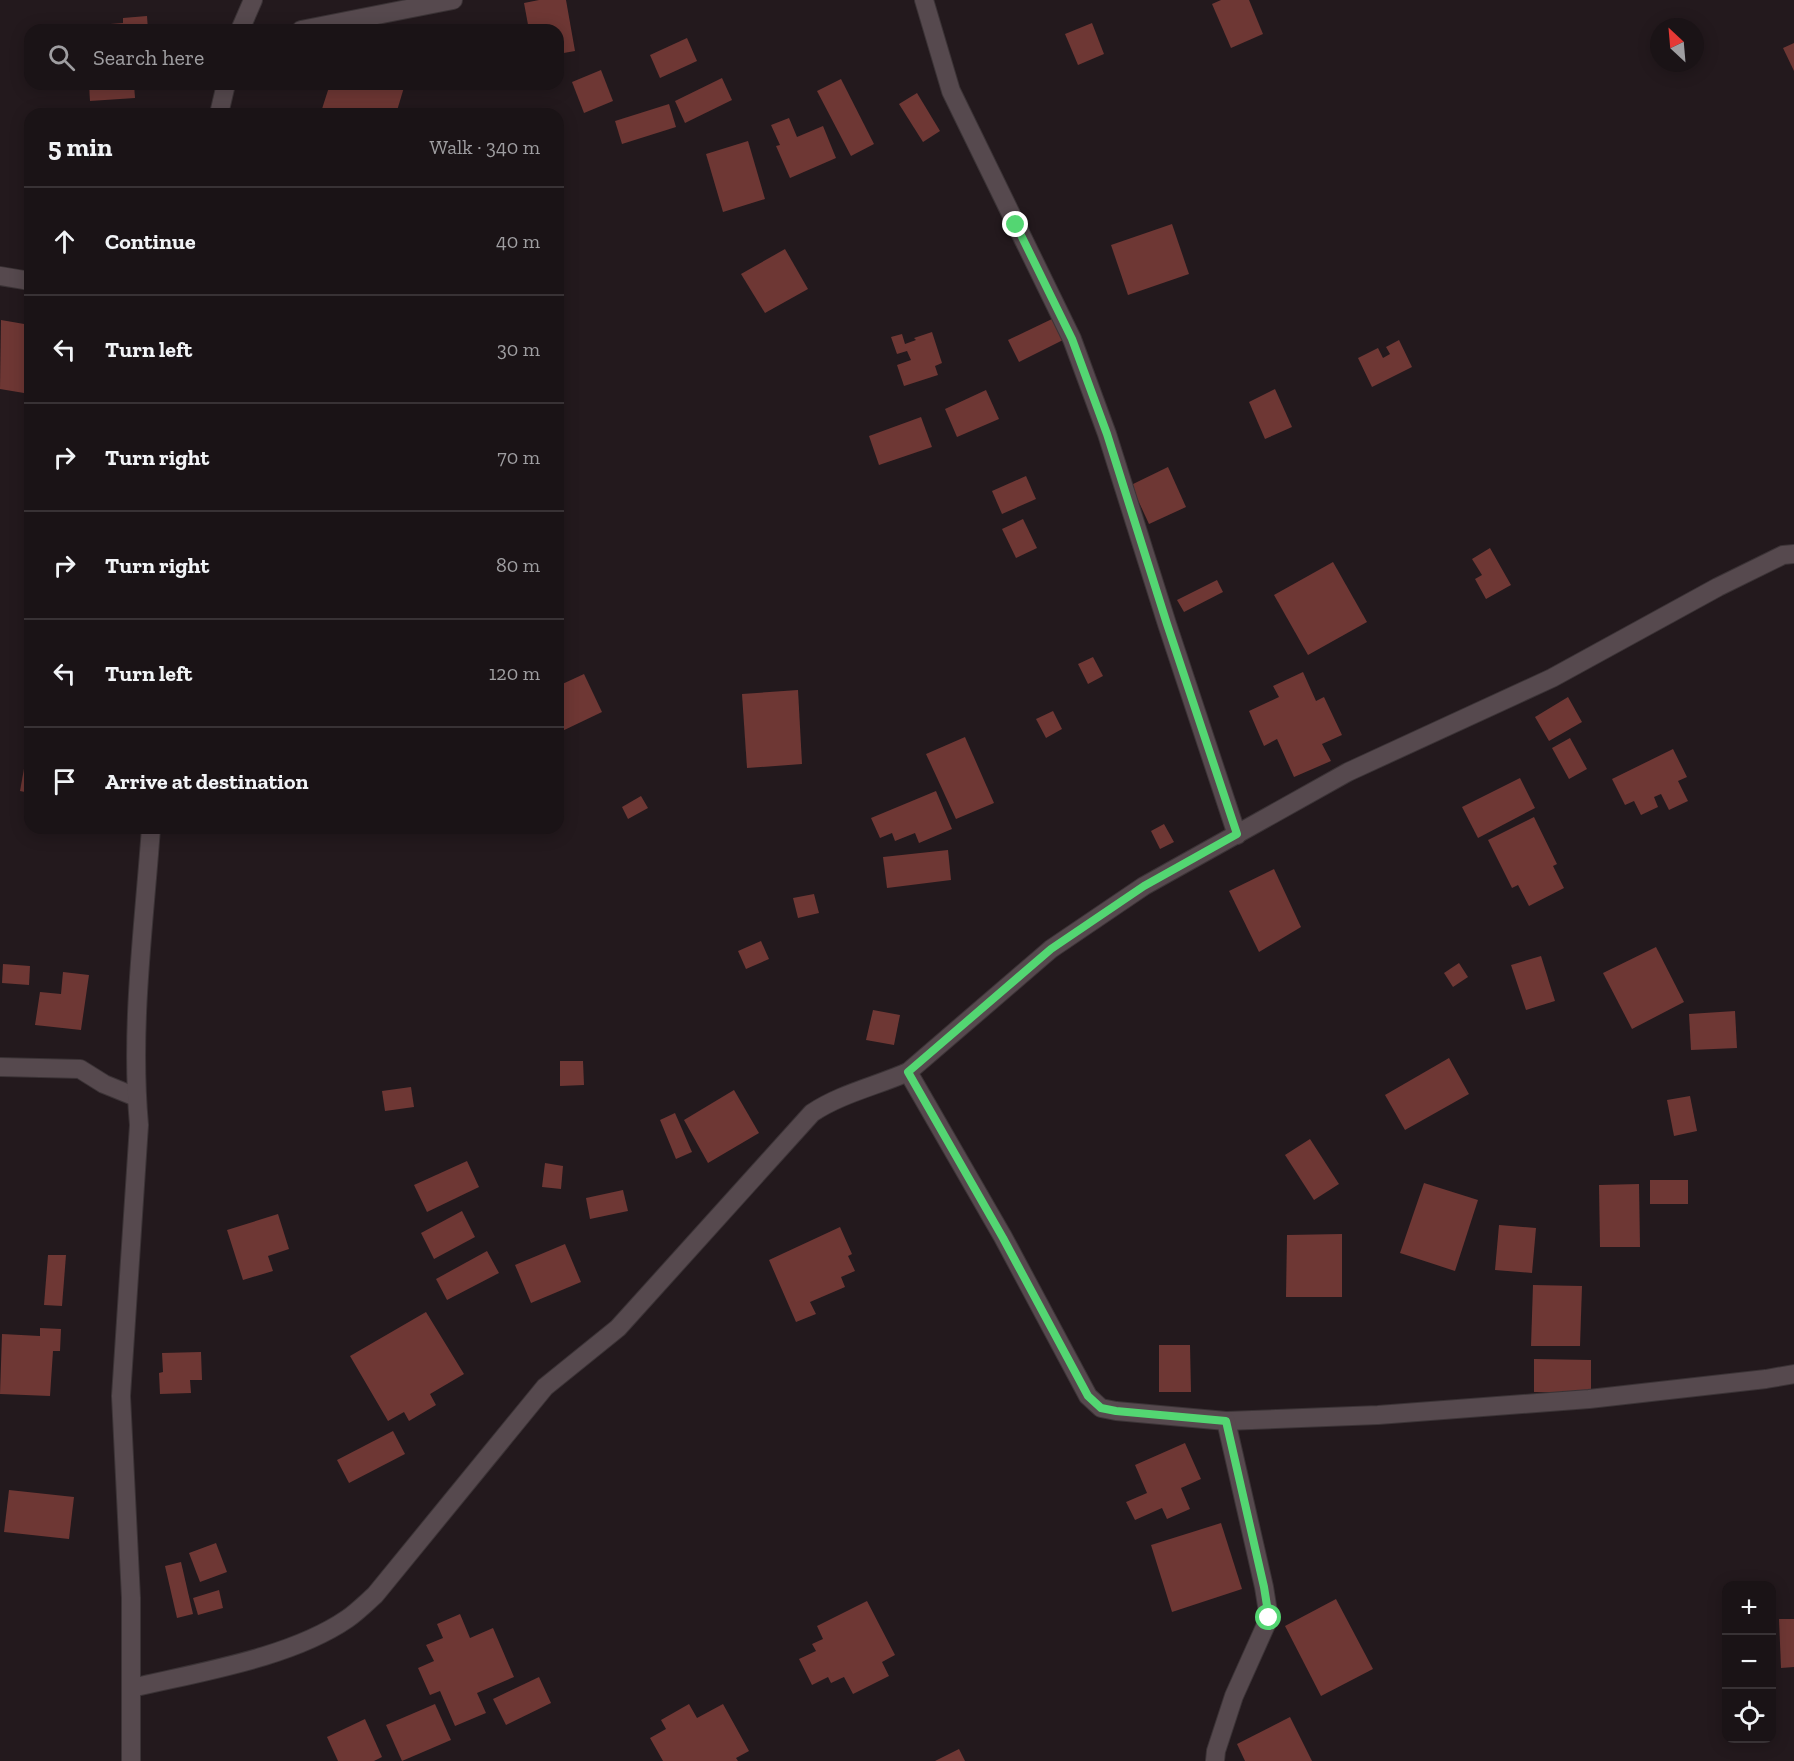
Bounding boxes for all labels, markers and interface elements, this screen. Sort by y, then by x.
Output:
north arrow [1650,18,1704,72]
search box [24,24,564,90]
icon: search [45,41,78,74]
text: Search here [93,44,204,71]
text: 5 min [48,131,112,163]
text: Walk · 340 m [429,135,540,159]
route end [1002,211,1028,237]
icon: ahead [48,225,81,258]
text: Continue [105,228,196,255]
text: 40 m [496,229,540,253]
icon: left [48,333,81,366]
text: Turn left [105,336,192,363]
text: 30 m [497,337,540,361]
icon: right [48,441,81,474]
text: Turn right [105,444,209,471]
text: 70 m [497,445,540,469]
icon: right [48,549,81,582]
text: Turn right [105,552,209,579]
text: 80 m [496,553,540,577]
icon: left [48,657,81,690]
text: Turn left [105,660,192,687]
text: 120 m [489,661,540,685]
icon: arrive [48,765,81,798]
text: Arrive at destination [105,768,308,795]
map controls [1722,1581,1776,1743]
button: + [1722,1581,1776,1635]
route start [1255,1604,1281,1630]
button: − [1722,1635,1776,1689]
button: locate [1722,1689,1776,1743]

